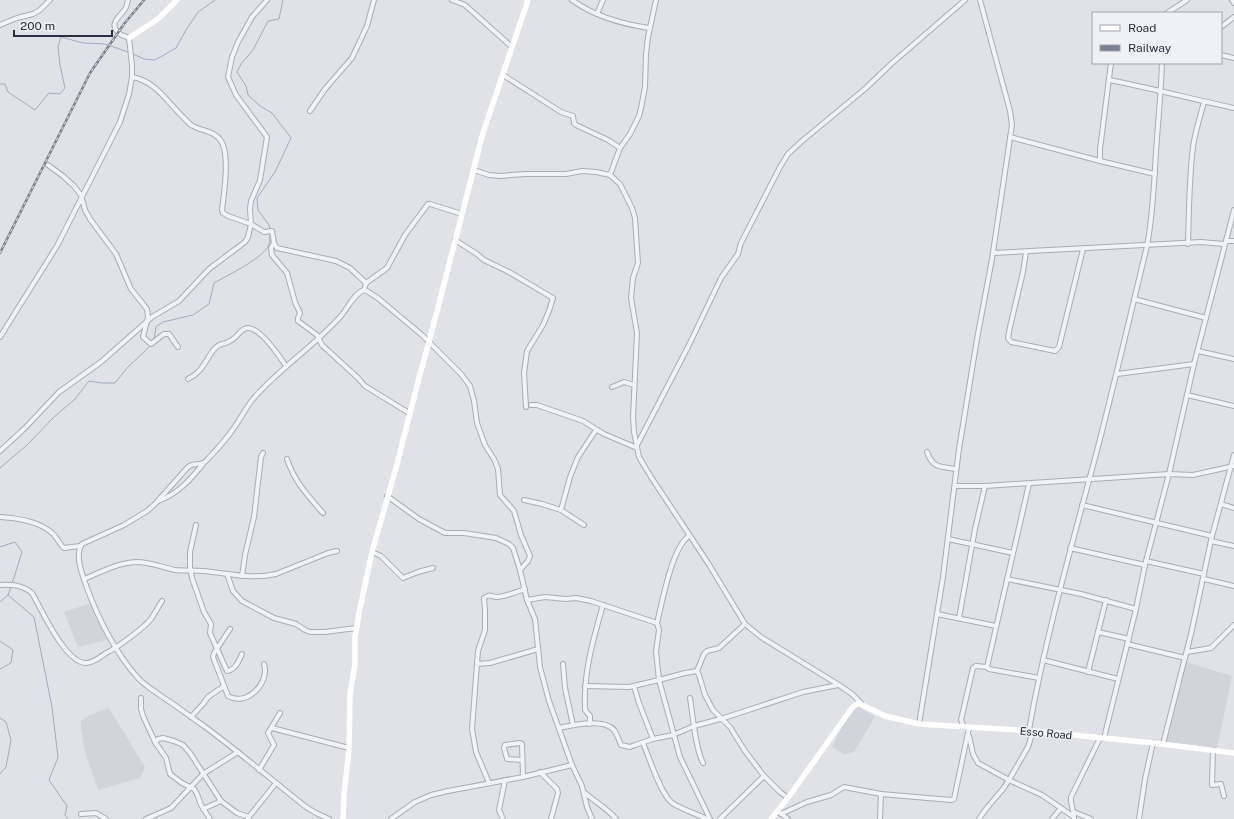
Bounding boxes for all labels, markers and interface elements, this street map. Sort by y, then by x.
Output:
scale bar [14,12,112,38]
legend [1092,12,1222,64]
text: 200 m [20,19,55,33]
text: Road [1128,21,1156,35]
text: Railway [1128,41,1172,55]
street label: Esso Road [1019,725,1073,741]

